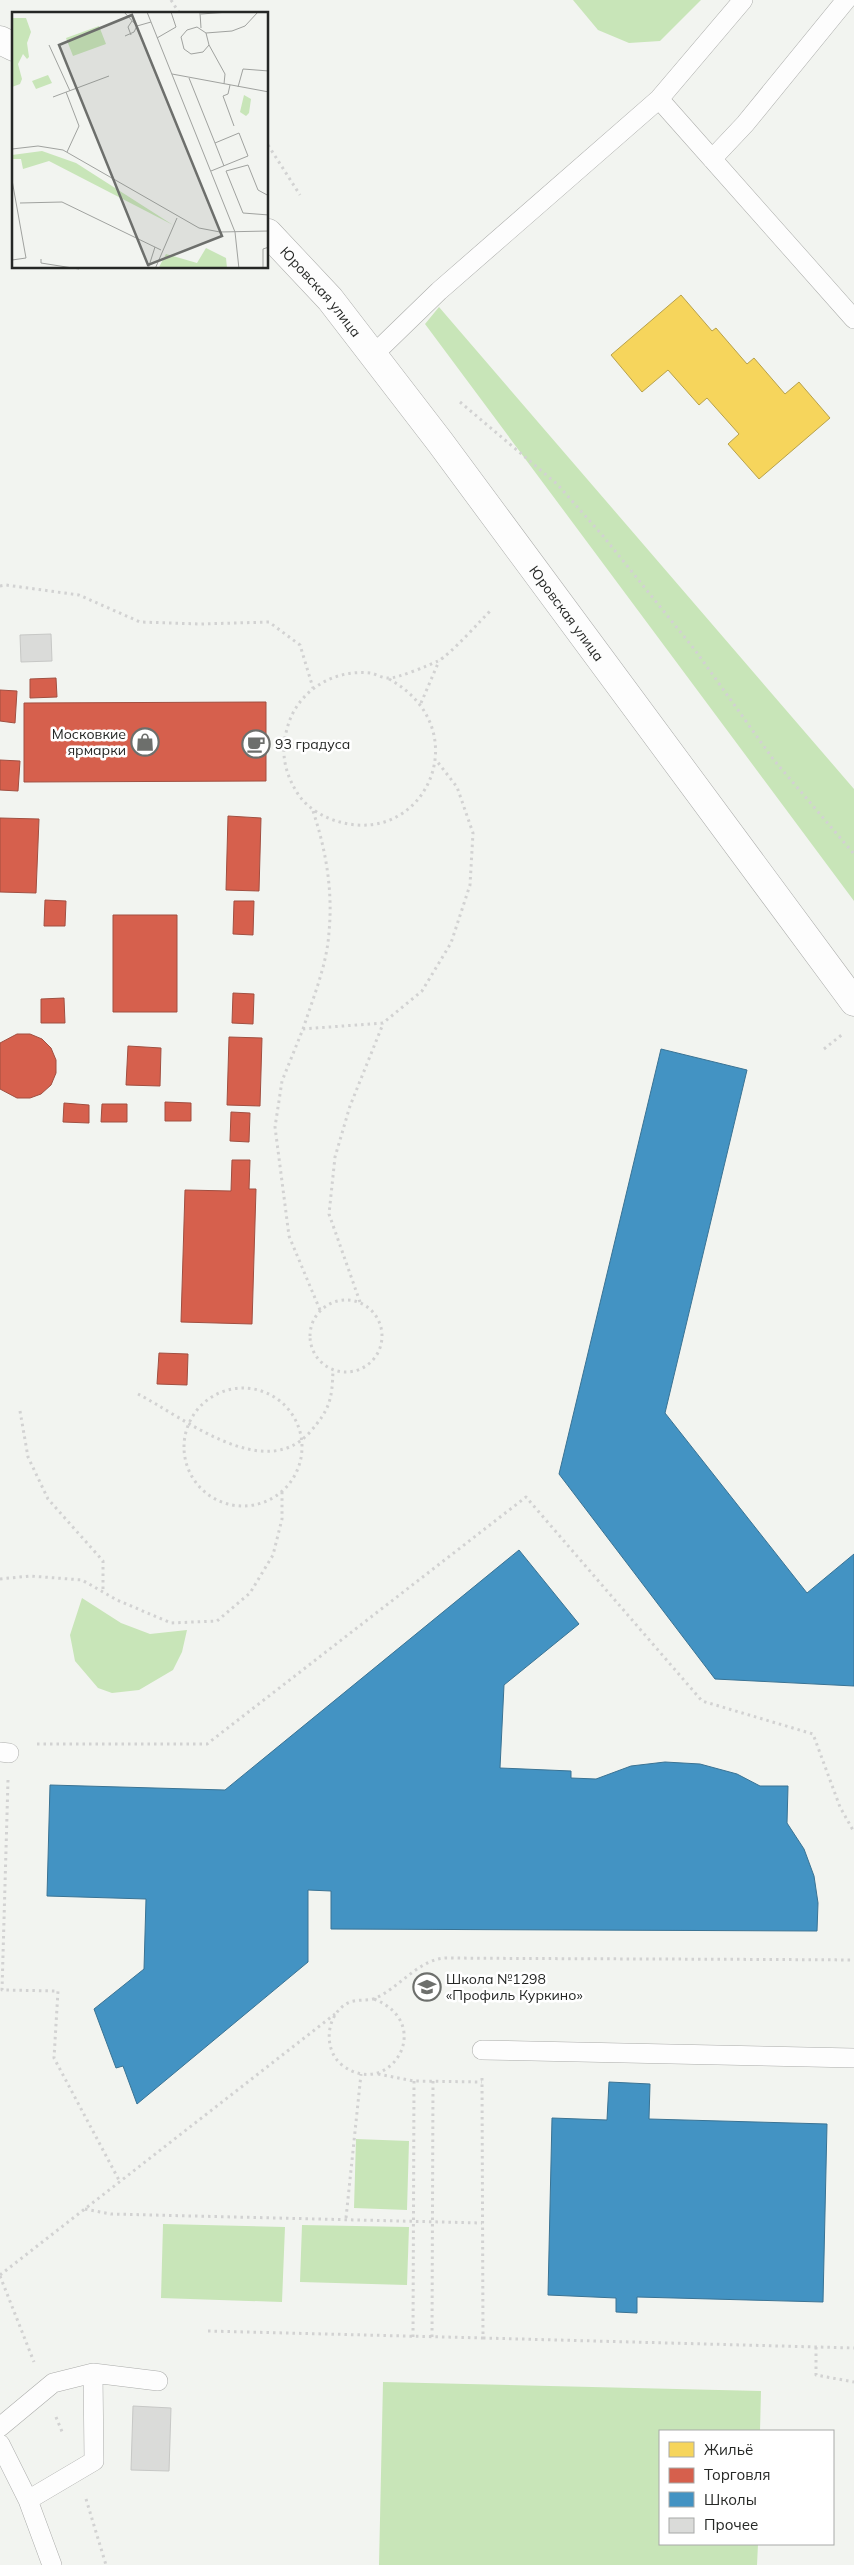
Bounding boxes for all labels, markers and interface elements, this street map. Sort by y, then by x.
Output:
inset map [12,12,269,269]
street label: Юровская улица [276,243,365,341]
street label: Юровская улица [525,562,608,665]
place label: Московкие ярмарки [52,725,126,759]
shop icon: Московкие ярмарки [130,727,160,757]
cafe icon: 93 градуса [241,729,271,759]
place label: 93 градуса [275,735,350,753]
place label: Школа №1298 «Профиль Куркино» [446,1970,583,2004]
school or university icon: Школа №1298 «Профиль Куркино» [412,1972,442,2002]
legend [659,2430,834,2545]
text: Жильё [704,2440,753,2459]
text: Торговля [704,2465,771,2484]
text: Школы [704,2490,757,2509]
text: Прочее [704,2515,758,2534]

